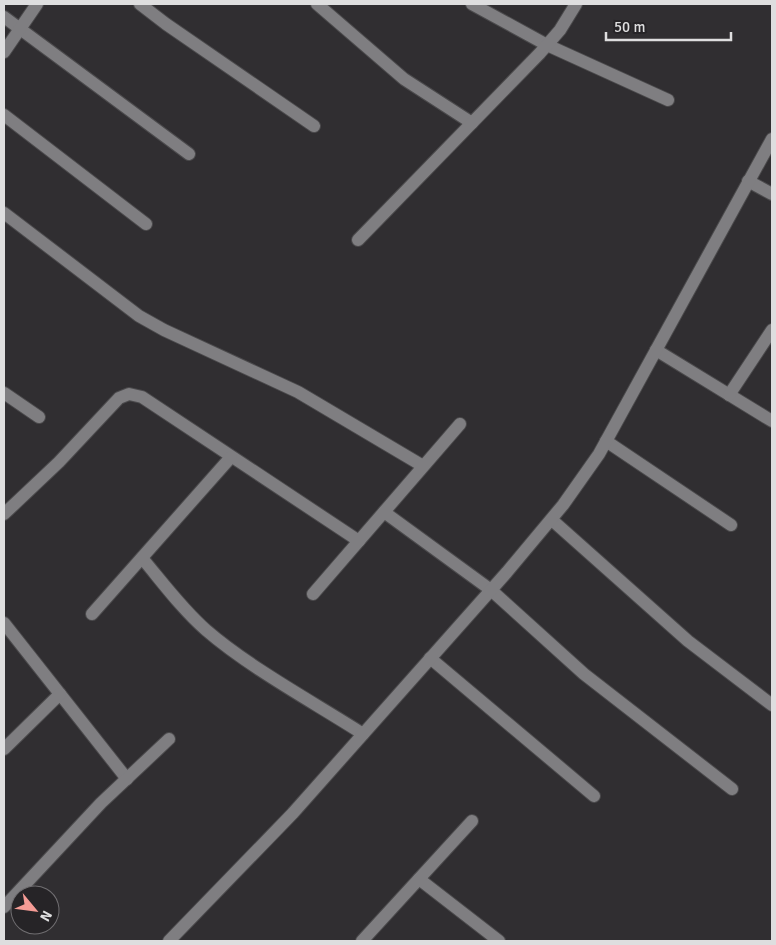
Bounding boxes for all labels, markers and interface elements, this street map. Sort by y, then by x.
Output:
scale bar [606,10,731,42]
text: 50 m [614,18,645,36]
north arrow [10,885,60,935]
text: N [36,908,56,924]

